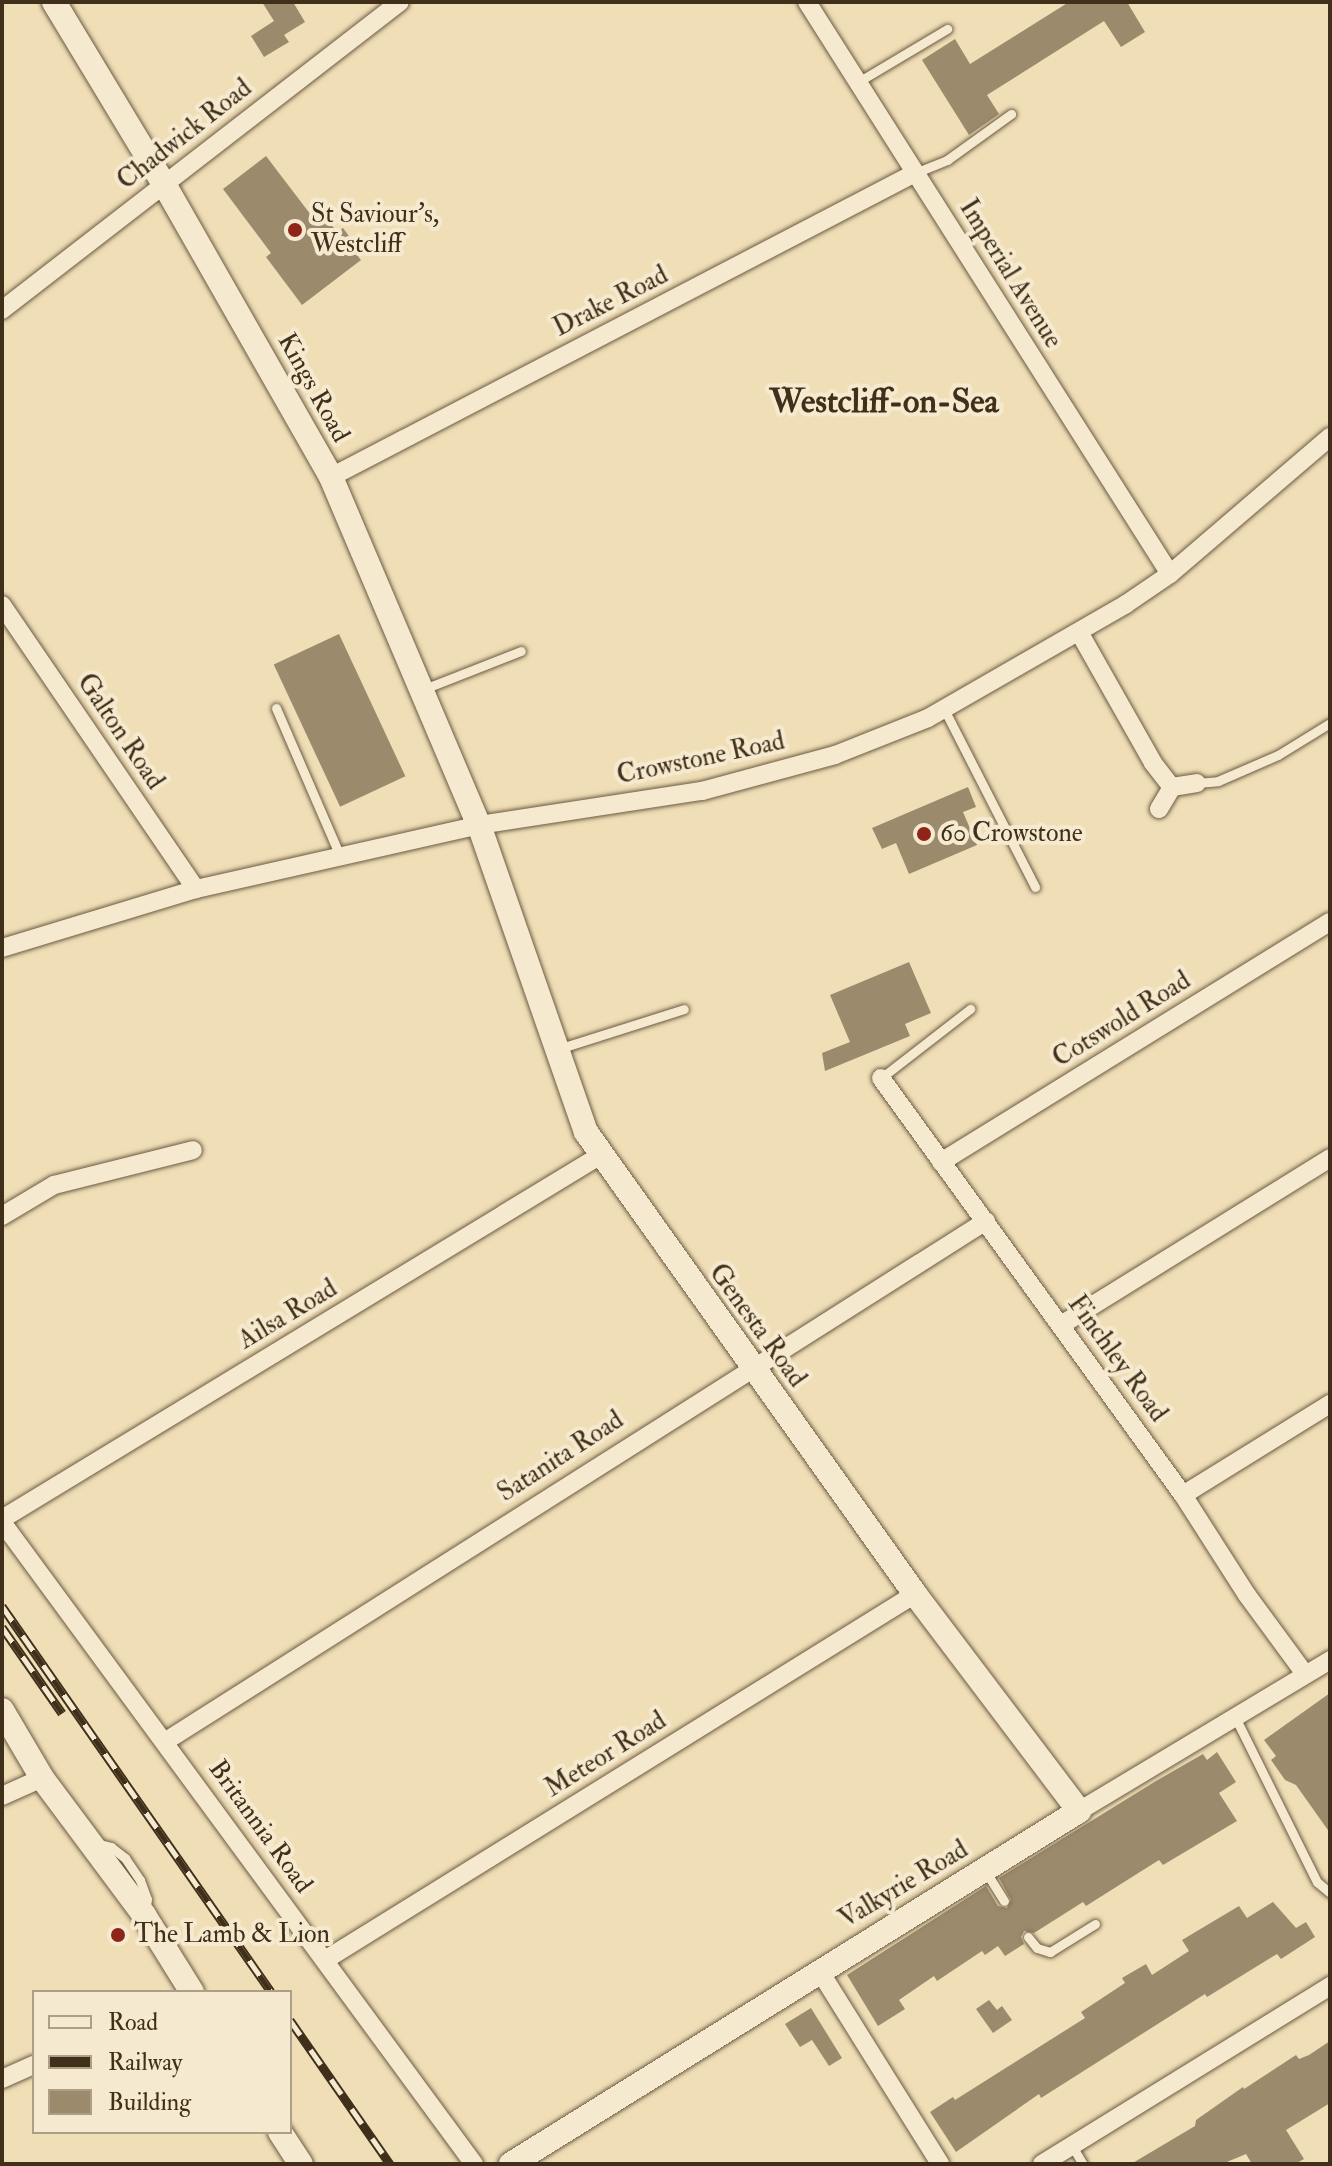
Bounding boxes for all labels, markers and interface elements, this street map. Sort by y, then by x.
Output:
street label: Chadwick Road [112,73,258,197]
street label: Imperial Avenue [952,194,1068,354]
place label: St Saviour's, Westcliff [311,199,439,260]
marker: St Saviour's, Westcliff [286,221,304,239]
street label: Drake Road [549,260,673,344]
street label: Kings Road [270,328,356,448]
district label: Westcliff-on-Sea [770,382,998,422]
street label: Galton Road [70,668,170,796]
street label: Crowstone Road [614,726,788,792]
place label: 60 Crowstone [940,818,1083,850]
marker: 60 Crowstone [915,825,933,843]
street label: Cotswold Road [1047,965,1197,1075]
street label: Genesta Road [702,1258,812,1394]
street label: Ailsa Road [233,1273,343,1357]
street label: Finchley Road [1061,1289,1173,1429]
street label: Satanita Road [492,1405,630,1509]
street label: Meteor Road [540,1705,672,1805]
street label: Britannia Road [201,1754,319,1900]
street label: Valkyrie Road [834,1834,974,1936]
place label: The Lamb & Lion [134,1919,330,1951]
marker: The Lamb & Lion [109,1926,127,1944]
legend [32,1990,292,2134]
text: Road [108,2007,158,2038]
text: Railway [108,2047,182,2078]
text: Building [108,2087,191,2118]

